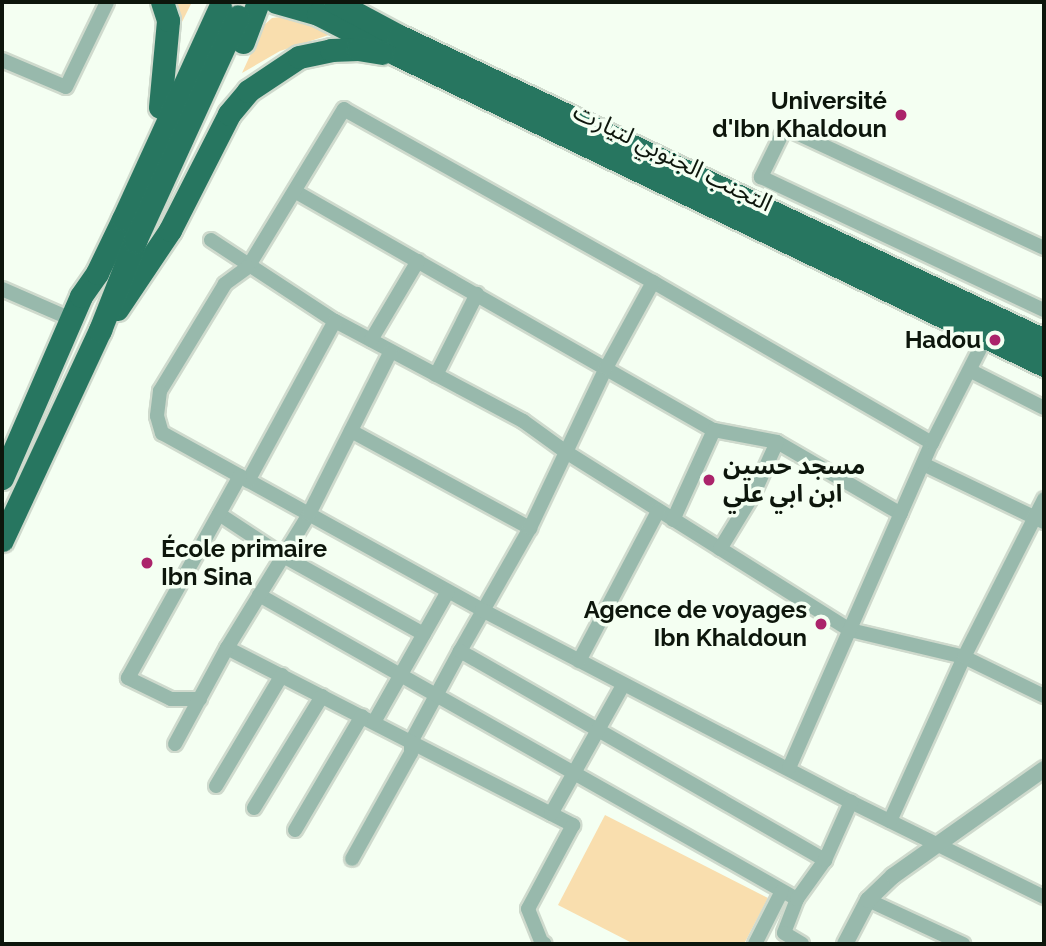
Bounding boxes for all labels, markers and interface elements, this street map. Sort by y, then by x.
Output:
place label: Université d'Ibn Khaldoun [712,87,887,143]
street label: التجنب الجنوبي لتيارت [569,96,777,218]
marker: Université d'Ibn Khaldoun [893,107,909,123]
place label: Hadou [905,326,981,354]
marker: Hadou [987,332,1003,348]
place label: مسجد حسين ابن ابي علي [723,452,865,508]
marker: مسجد حسين ابن ابي علي [701,472,717,488]
place label: École primaire Ibn Sina [161,535,327,591]
marker: École primaire Ibn Sina [139,555,155,571]
place label: Agence de voyages Ibn Khaldoun [583,596,807,652]
marker: Agence de voyages Ibn Khaldoun [813,616,829,632]

